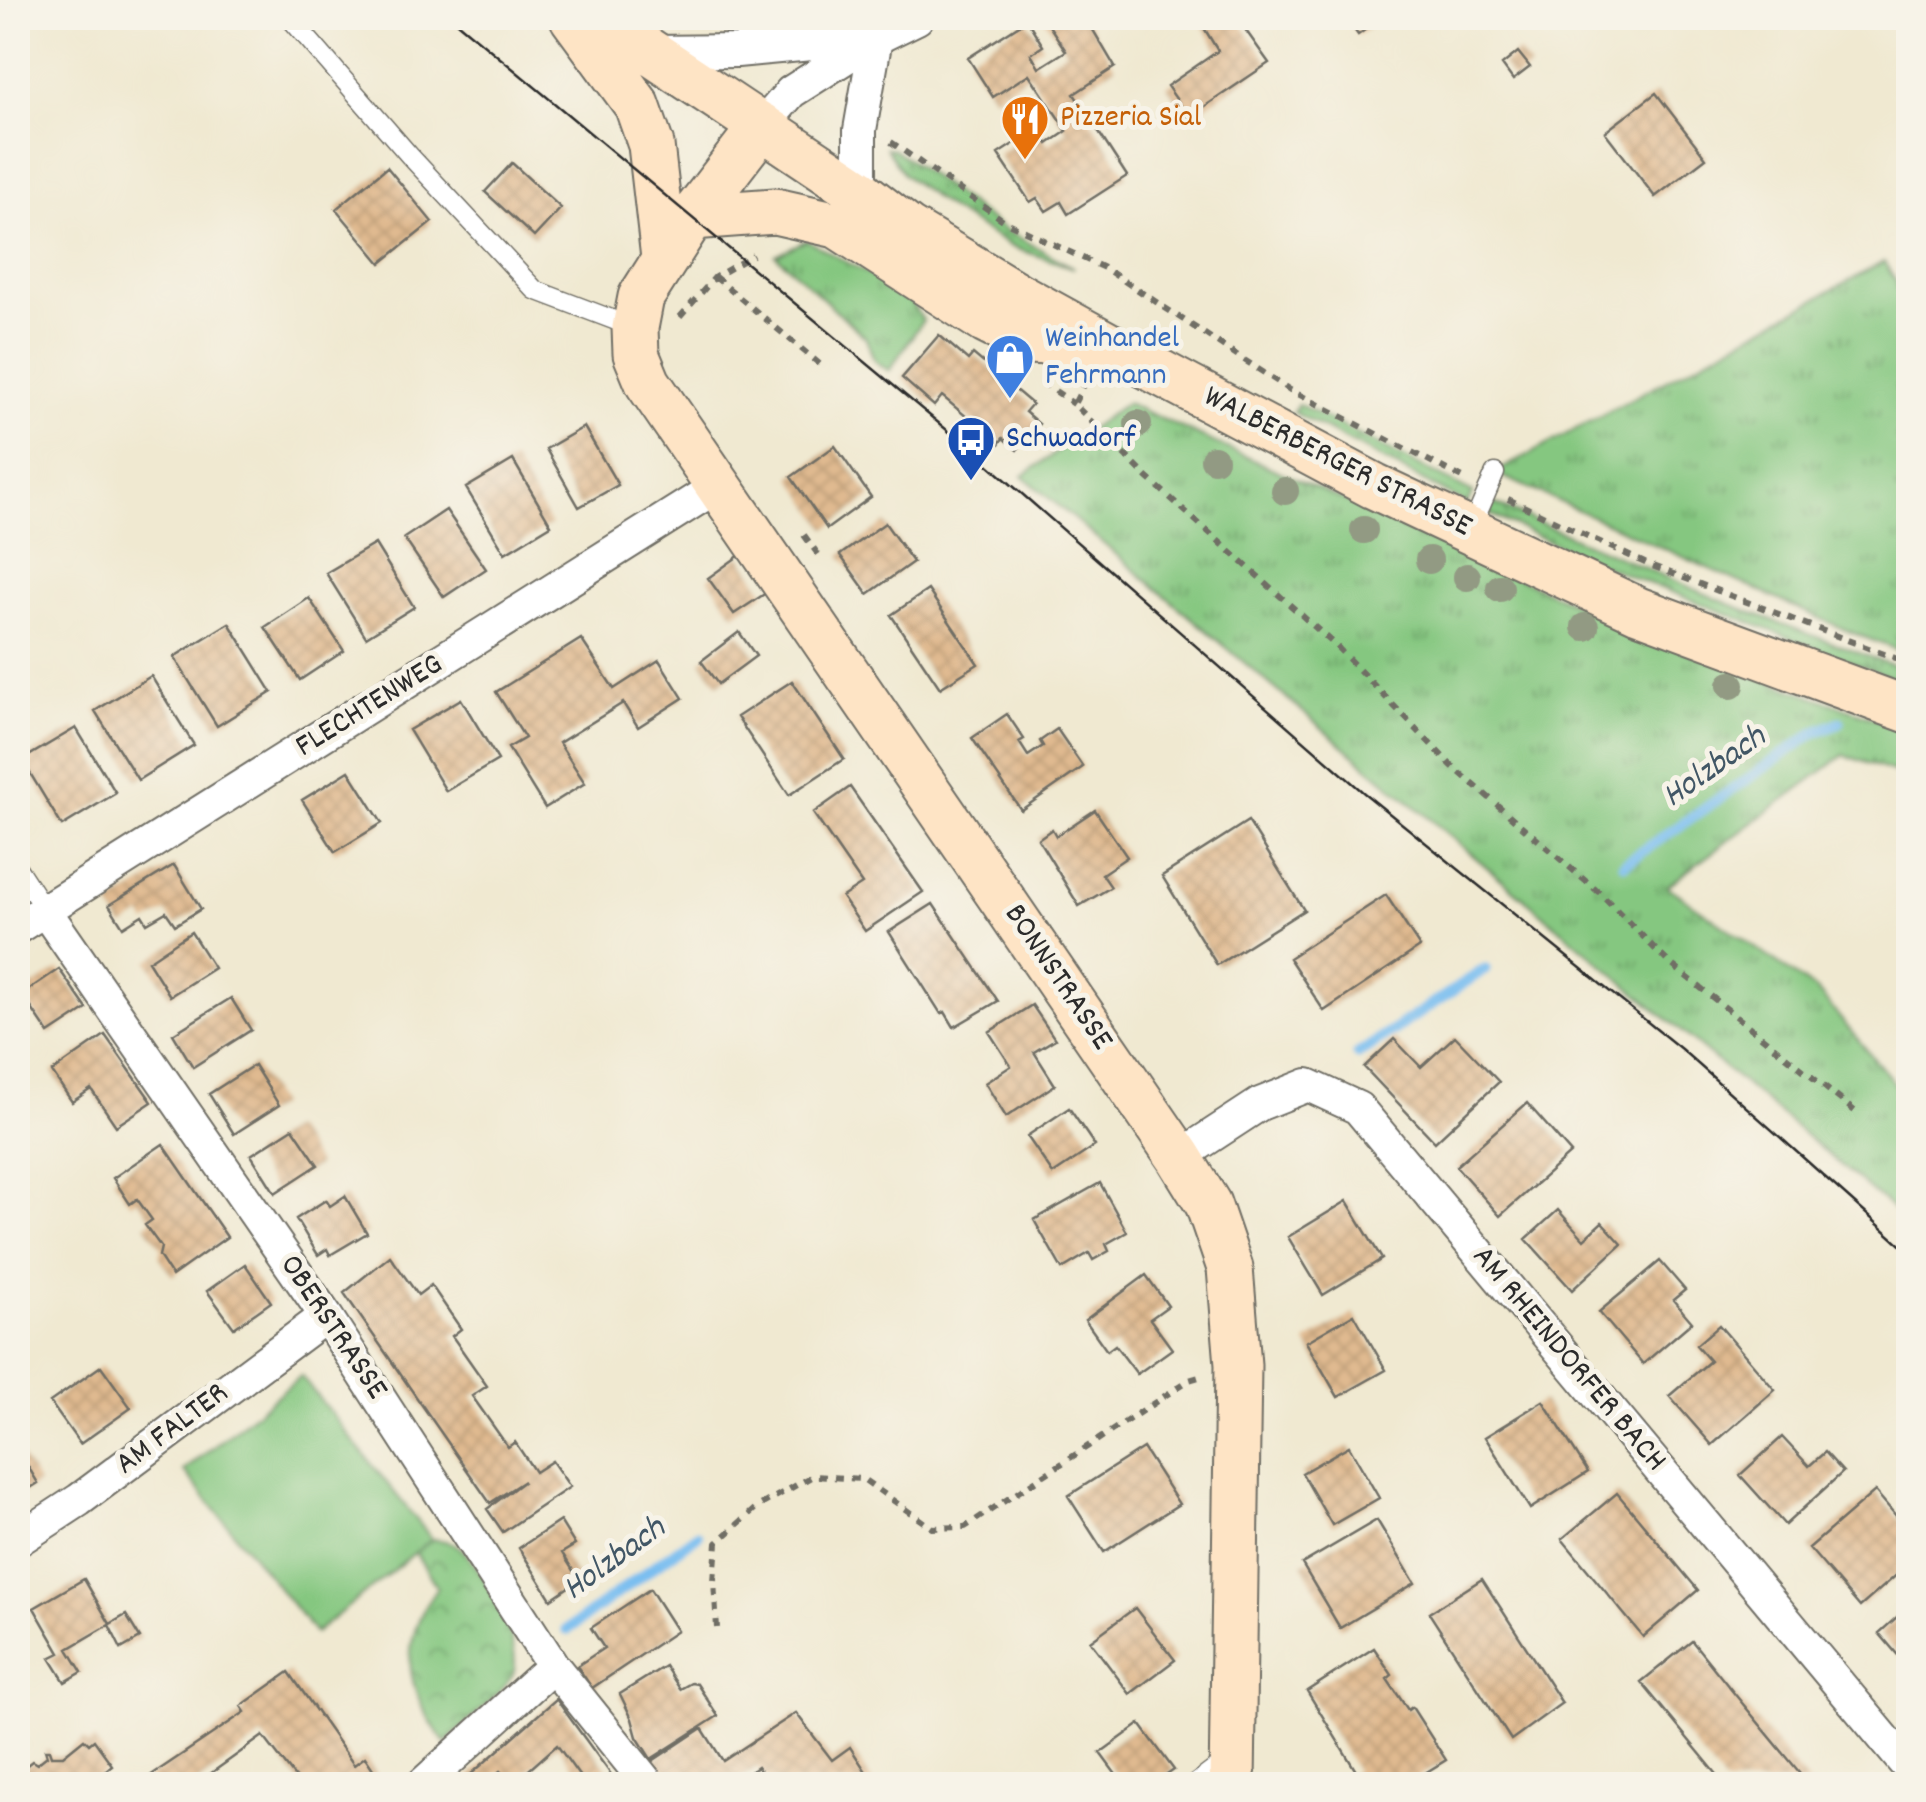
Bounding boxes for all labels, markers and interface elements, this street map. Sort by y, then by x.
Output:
restaurant icon: Pizzeria Sial [999,93,1051,161]
place label: Pizzeria Sial [1060,96,1202,142]
place label: Weinhandel Fehrmann [1045,317,1180,400]
shop icon: Weinhandel Fehrmann [984,332,1036,400]
street label: WALBERBERGER STRASSE [1195,375,1480,551]
bus stop icon: Schwadorf [945,414,997,482]
place label: Schwadorf [1006,417,1136,463]
street label: FLECHTENWEG [287,643,453,771]
water label: Holzbach [1653,713,1778,822]
street label: BONNSTRASSE [991,896,1123,1061]
street label: AM RHEINDORFER BACH [1459,1237,1677,1483]
street label: OBERSTRASSE [266,1246,398,1410]
street label: AM FALTER [107,1372,239,1488]
water label: Holzbach [553,1505,678,1615]

